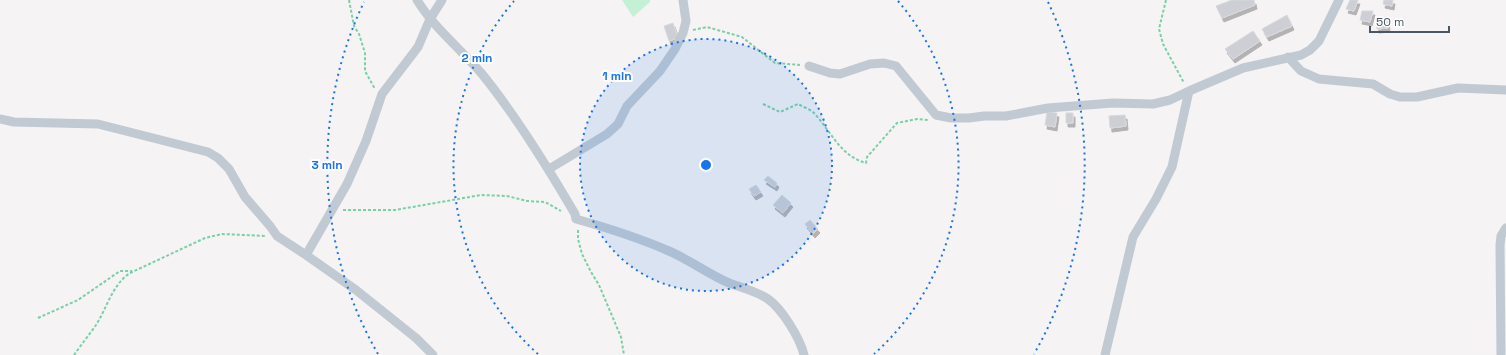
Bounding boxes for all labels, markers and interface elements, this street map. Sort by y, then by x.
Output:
scale bar [1370,8,1449,34]
text: 50 m [1376,14,1404,30]
text: 2 min [461,50,493,66]
text: 1 min [602,68,632,84]
text: 3 min [311,157,343,173]
centre of rings [699,158,713,172]

